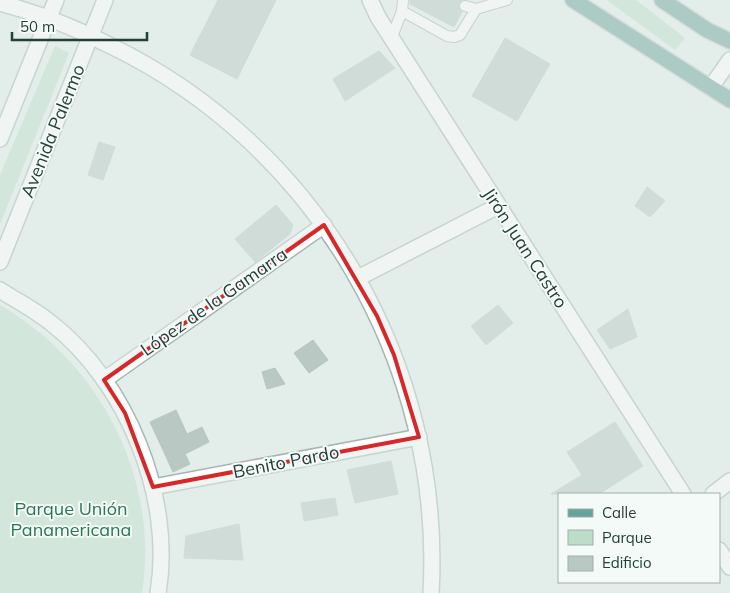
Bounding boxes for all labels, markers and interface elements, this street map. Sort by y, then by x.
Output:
scale bar [12,10,148,42]
text: 50 m [20,17,55,36]
street label: Avenida Palermo [15,61,90,201]
street label: Jirón Juan Castro [478,183,573,312]
street label: López de la Gamarra [136,242,292,361]
street label: Benito Pardo [231,440,341,483]
legend [558,493,720,583]
park label: Parque Unión Panamericana [11,497,131,541]
text: Calle [602,503,636,522]
text: Parque [602,528,652,547]
text: Edificio [602,553,652,572]

